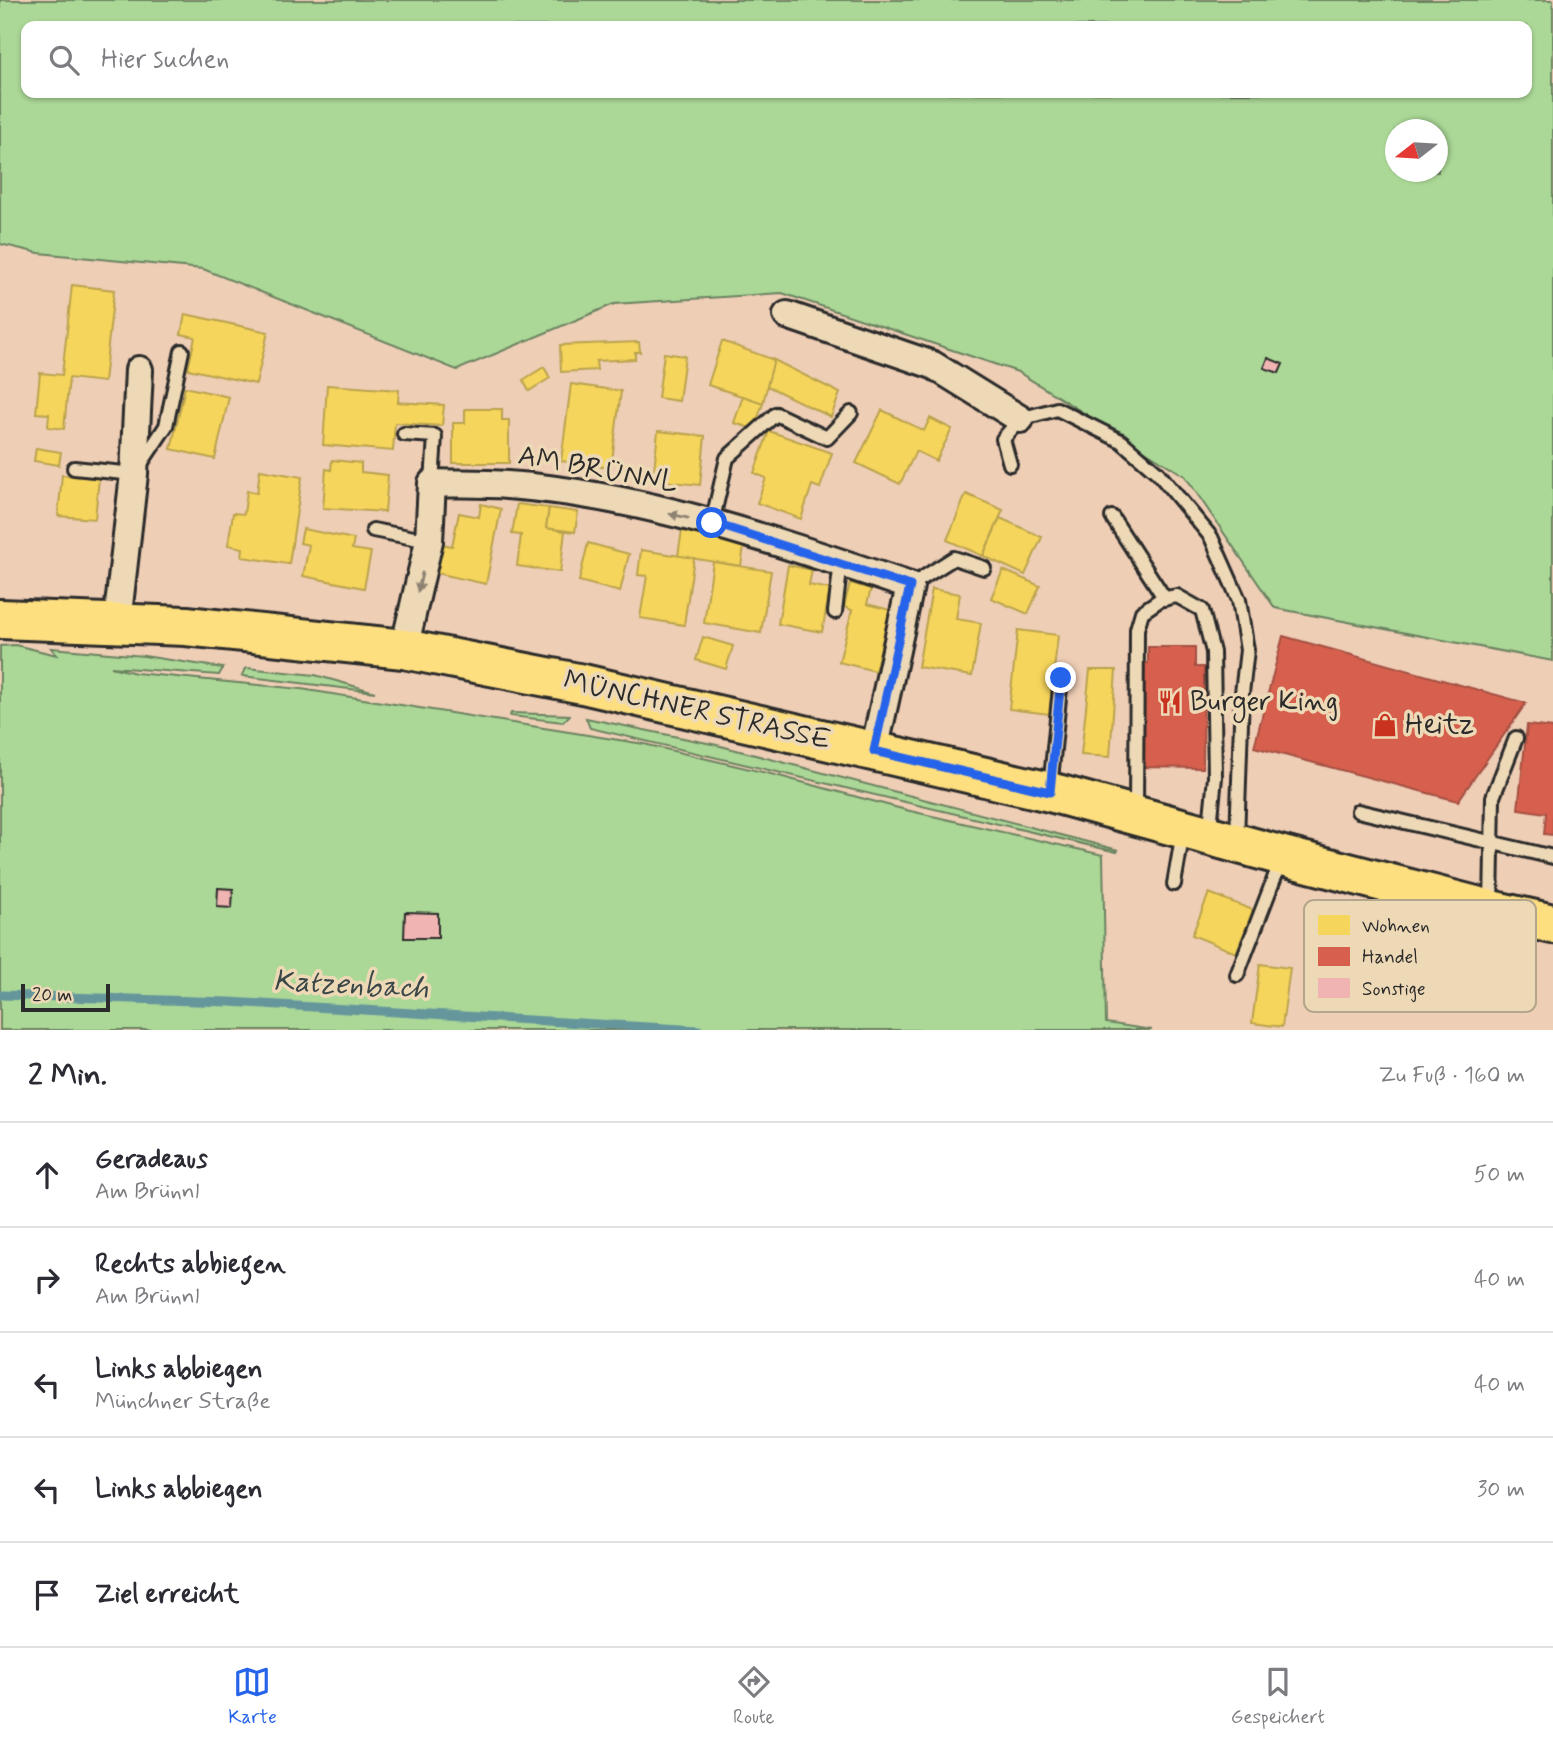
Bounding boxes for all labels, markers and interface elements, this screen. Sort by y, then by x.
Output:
search box [21,21,1532,98]
icon: search [45,41,83,79]
text: Hier suchen [101,43,229,77]
north arrow [1385,119,1448,182]
street label: AM BRÜNNL [515,438,681,502]
route start [696,507,727,538]
one-way arrow [668,510,690,521]
one-way arrow [414,571,425,593]
street label: MÜNCHNER STRASSE [560,662,834,760]
route end [1045,662,1076,693]
place label: Burger King [1190,684,1338,723]
restaurant icon: Burger King [1156,688,1184,716]
place label: Heitz [1405,707,1474,744]
shop icon: Heitz [1371,711,1399,739]
legend [1304,900,1536,1012]
text: Wohnen [1362,914,1430,939]
text: Handel [1362,945,1418,970]
water label: Katzenbach [272,961,430,1009]
text: Sonstige [1362,977,1426,1003]
scale bar [21,981,110,1013]
text: 20 m [32,983,72,1008]
text: 2 Min. [28,1056,107,1095]
text: Zu Fuß · 160 m [1378,1061,1525,1091]
text: Geradeaus [95,1143,208,1177]
icon: ahead [28,1156,66,1194]
text: 50 m [1474,1160,1525,1190]
text: Am Brünnl [95,1177,199,1207]
text: Rechts abbiegen [95,1248,286,1282]
icon: right [28,1261,66,1299]
text: 40 m [1474,1265,1525,1295]
text: Am Brünnl [95,1282,199,1312]
text: Links abbiegen [95,1353,263,1387]
icon: left [28,1366,66,1404]
text: 40 m [1474,1370,1525,1400]
text: Münchner Straße [95,1387,270,1417]
icon: left [28,1471,66,1509]
text: Links abbiegen [95,1473,263,1507]
text: 30 m [1477,1475,1525,1505]
icon: arrive [28,1576,66,1614]
text: Ziel erreicht [95,1578,239,1612]
tab: Karte [228,1663,277,1730]
tab: Route [733,1663,774,1730]
tab: Gespeichert [1231,1663,1325,1730]

